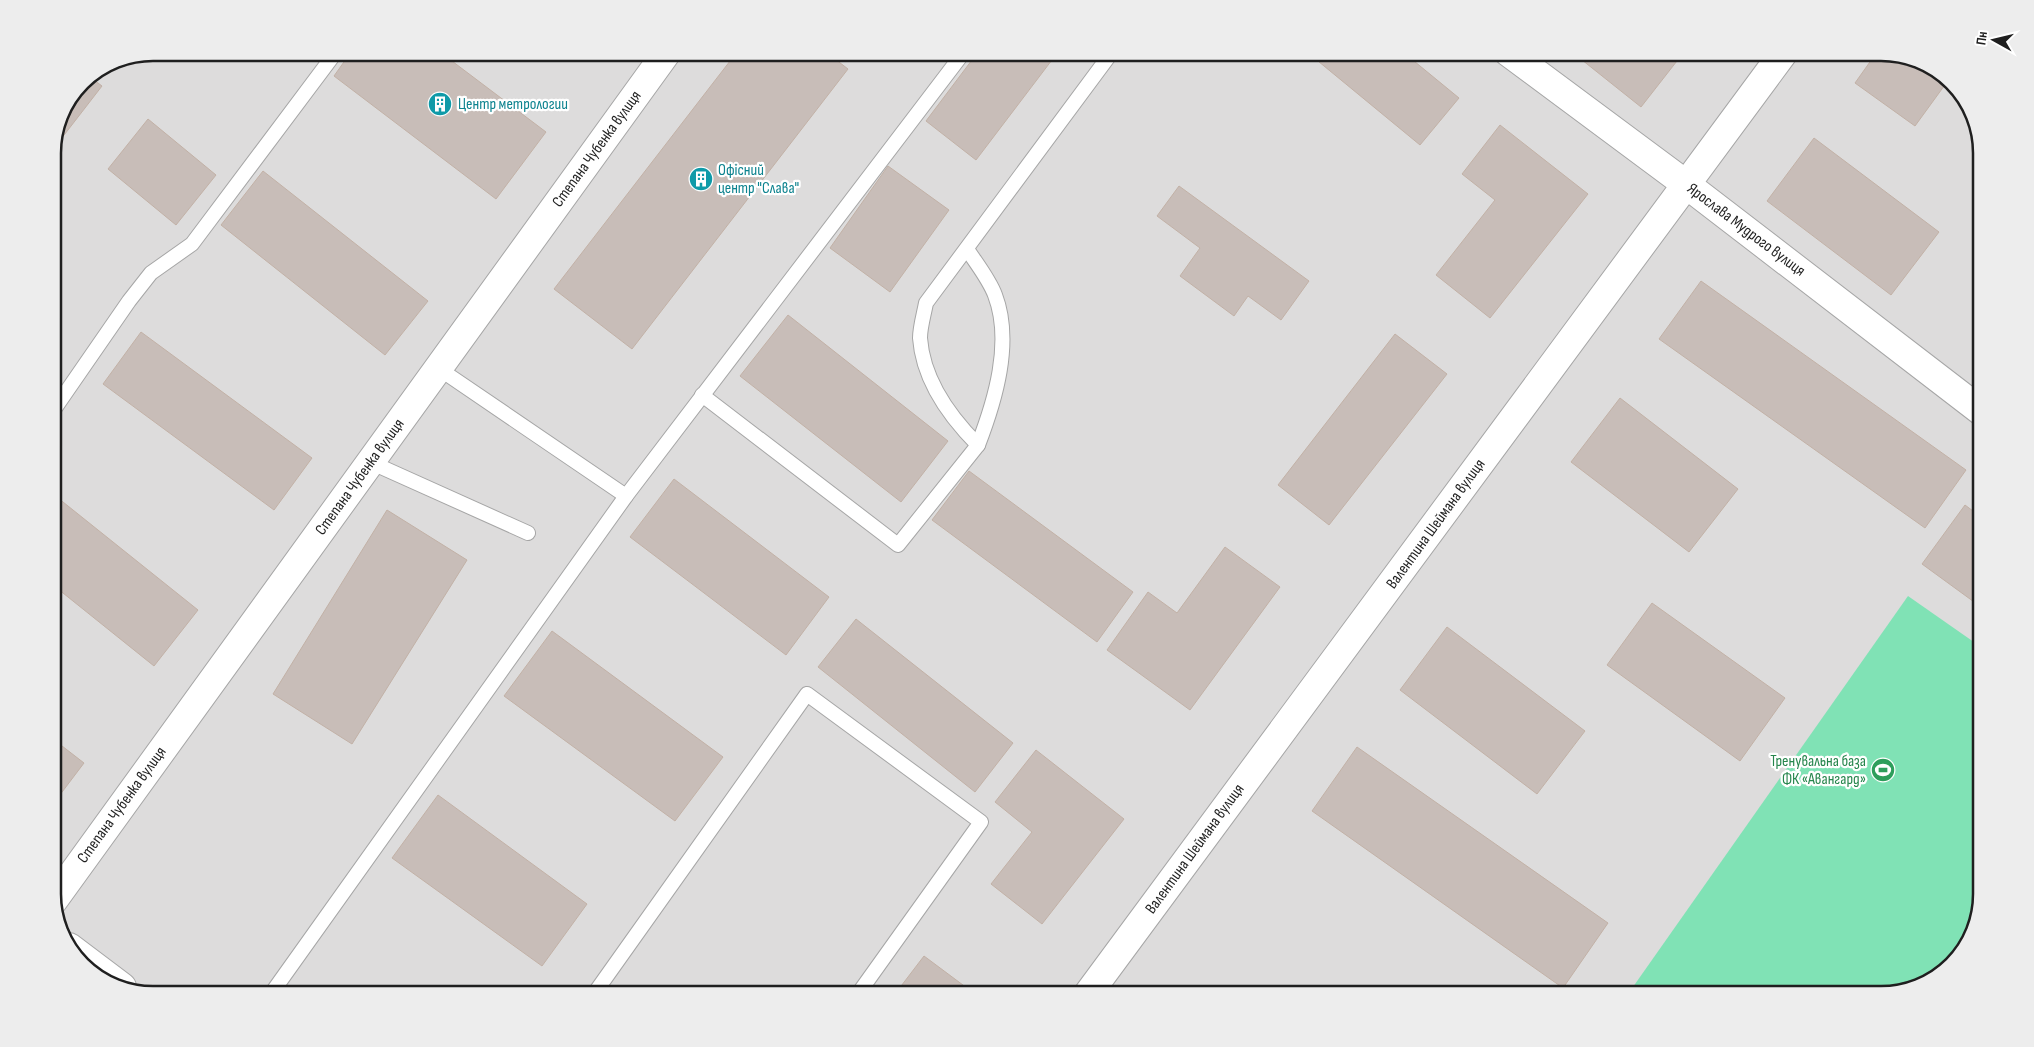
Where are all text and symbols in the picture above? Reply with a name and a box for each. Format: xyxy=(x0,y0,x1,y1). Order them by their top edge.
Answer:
north arrow xyxy=(1969,15,2019,65)
text: Пн xyxy=(1972,30,1991,46)
street label: Степана Чубенка вулиця xyxy=(548,87,646,211)
building icon: Центр метрологии xyxy=(427,91,453,117)
place label: Центр метрологии xyxy=(458,95,568,114)
place label: Офісний центр "Слава" xyxy=(718,161,799,198)
building icon: Офісний центр "Слава" xyxy=(688,166,714,192)
street label: Ярослава Мудрого вулиця xyxy=(1683,179,1809,281)
street label: Степана Чубенка вулиця xyxy=(311,415,409,539)
street label: Валентина Шеймана вулиця xyxy=(1383,455,1489,593)
street label: Степана Чубенка вулиця xyxy=(73,743,171,867)
place label: Тренувальна база ФК «Авангард» xyxy=(1770,752,1866,789)
sports icon: Тренувальна база ФК «Авангард» xyxy=(1870,757,1896,783)
street label: Валентина Шеймана вулиця xyxy=(1142,780,1248,918)

